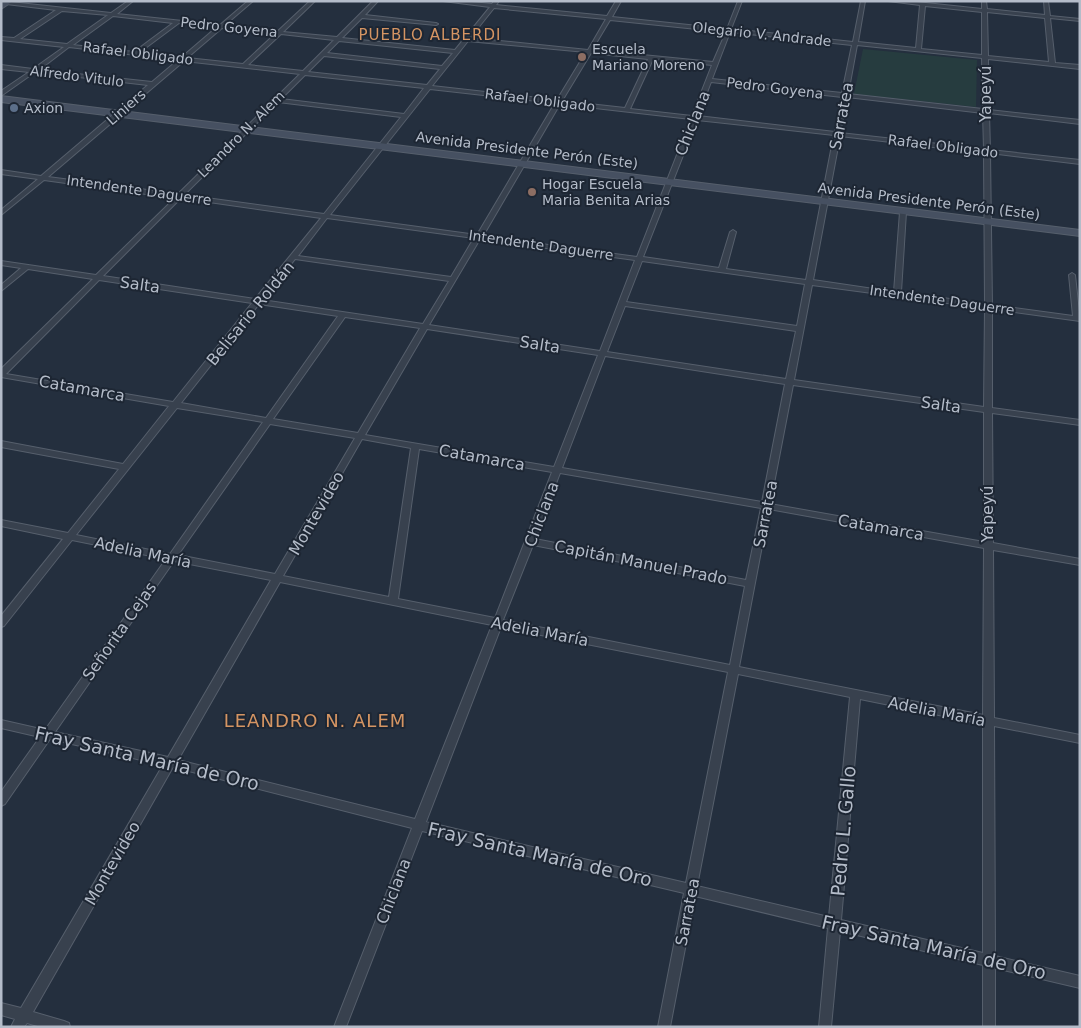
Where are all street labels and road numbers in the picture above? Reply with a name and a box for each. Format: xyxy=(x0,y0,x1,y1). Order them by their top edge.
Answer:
street label: Pedro Goyena xyxy=(180,14,278,40)
street label: Olegario V. Andrade xyxy=(692,19,832,49)
street label: Rafael Obligado xyxy=(82,38,194,68)
street label: Alfredo Vitulo xyxy=(29,62,125,90)
street label: Yapeyú xyxy=(976,66,995,123)
street label: Pedro Goyena xyxy=(726,74,824,102)
street label: Sarratea xyxy=(826,81,857,152)
street label: Rafael Obligado xyxy=(484,85,596,115)
street label: Liniers xyxy=(103,86,149,128)
street label: Leandro N. Alem xyxy=(194,87,288,181)
street label: Chiclana xyxy=(671,88,714,159)
street label: Avenida Presidente Perón (Este) xyxy=(415,128,639,172)
street label: Rafael Obligado xyxy=(887,131,999,161)
street label: Intendente Daguerre xyxy=(65,172,213,208)
street label: Avenida Presidente Perón (Este) xyxy=(817,179,1041,223)
street label: Intendente Daguerre xyxy=(467,227,615,263)
street label: Belisario Roldán xyxy=(203,257,298,369)
street label: Salta xyxy=(119,272,161,297)
street label: Intendente Daguerre xyxy=(868,282,1016,318)
street label: Salta xyxy=(518,332,561,357)
street label: Catamarca xyxy=(37,372,127,405)
street label: Salta xyxy=(920,392,962,417)
street label: Catamarca xyxy=(437,441,527,474)
street label: Montevideo xyxy=(285,468,348,559)
street label: Chiclana xyxy=(520,479,563,550)
street label: Sarratea xyxy=(750,479,781,550)
street label: Yapeyú xyxy=(978,486,997,543)
street label: Catamarca xyxy=(836,511,926,544)
street label: Adelia María xyxy=(93,533,193,572)
street label: Capitán Manuel Prado xyxy=(553,536,729,589)
street label: Señorita Cejas xyxy=(78,578,160,684)
street label: Adelia María xyxy=(490,613,590,650)
street label: Adelia María xyxy=(887,693,987,730)
street label: Fray Santa María de Oro xyxy=(33,721,261,795)
street label: Pedro L. Gallo xyxy=(826,765,860,897)
street label: Fray Santa María de Oro xyxy=(426,817,654,891)
street label: Montevideo xyxy=(81,818,144,909)
street label: Chiclana xyxy=(372,856,415,927)
street label: Sarratea xyxy=(672,877,703,948)
street label: Fray Santa María de Oro xyxy=(820,910,1048,984)

